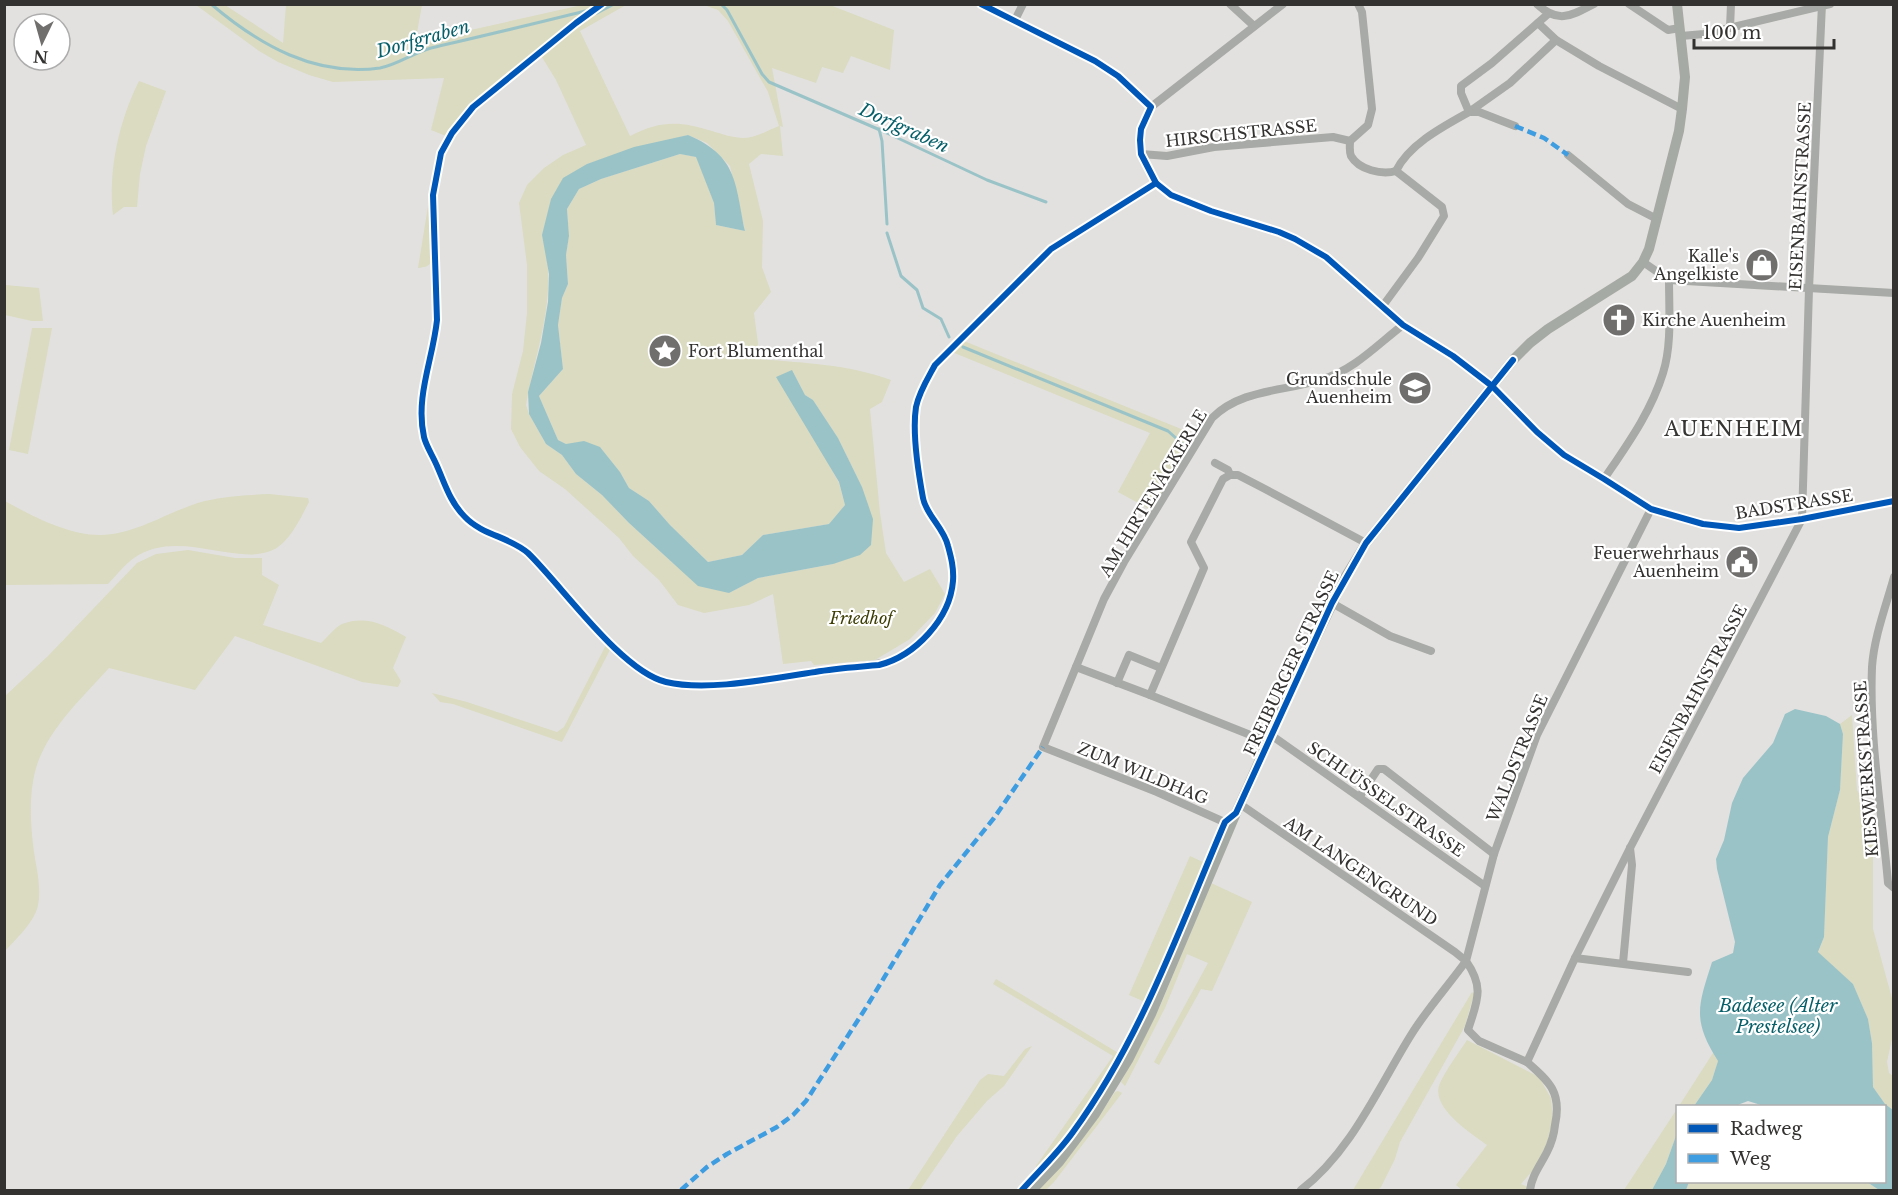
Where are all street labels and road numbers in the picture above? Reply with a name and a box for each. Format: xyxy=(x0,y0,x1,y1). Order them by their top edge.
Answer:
street label: EISENBAHNSTRASSE xyxy=(1785,101,1815,291)
street label: HIRSCHSTRASSE xyxy=(1164,115,1318,151)
street label: AM HIRTENÄCKERLE xyxy=(1095,406,1211,581)
street label: BADSTRASSE xyxy=(1734,485,1854,523)
street label: FREIBURGER STRASSE xyxy=(1239,567,1343,759)
street label: EISENBAHNSTRASSE xyxy=(1645,601,1751,777)
street label: KIESWERKSTRASSE xyxy=(1850,680,1882,858)
street label: WALDSTRASSE xyxy=(1482,691,1552,826)
street label: SCHLÜSSELSTRASSE xyxy=(1304,737,1468,861)
street label: ZUM WILDHAG xyxy=(1075,738,1211,808)
street label: AM LANGENGRUND xyxy=(1280,812,1442,930)

